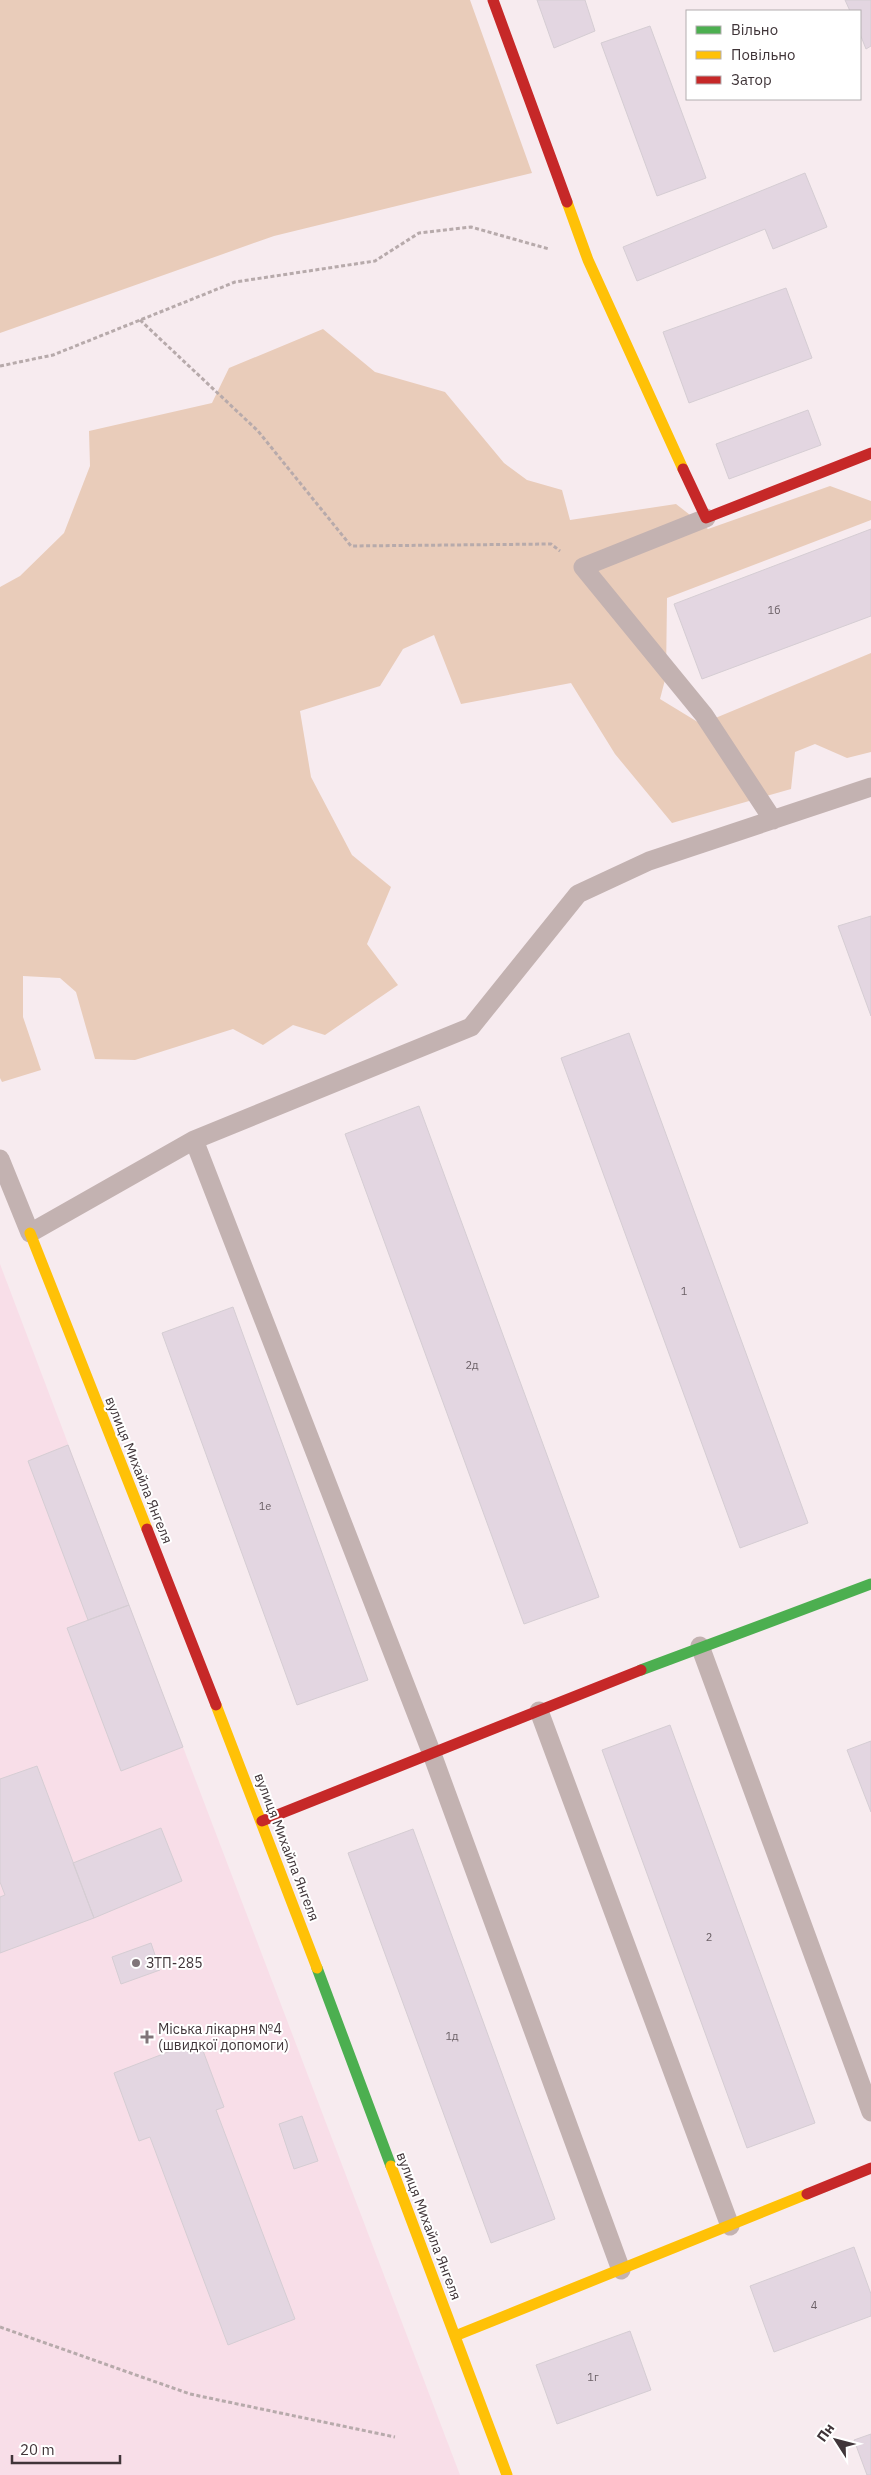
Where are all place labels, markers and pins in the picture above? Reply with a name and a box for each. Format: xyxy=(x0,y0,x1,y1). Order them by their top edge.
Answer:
place label: ЗТП-285 xyxy=(146,1954,203,1972)
marker: ЗТП-285 xyxy=(130,1957,142,1969)
place label: Міська лікарня №4 (швидкої допомоги) xyxy=(158,2020,289,2054)
marker: Міська лікарня №4 (швидкої допомоги) xyxy=(140,2030,154,2044)

